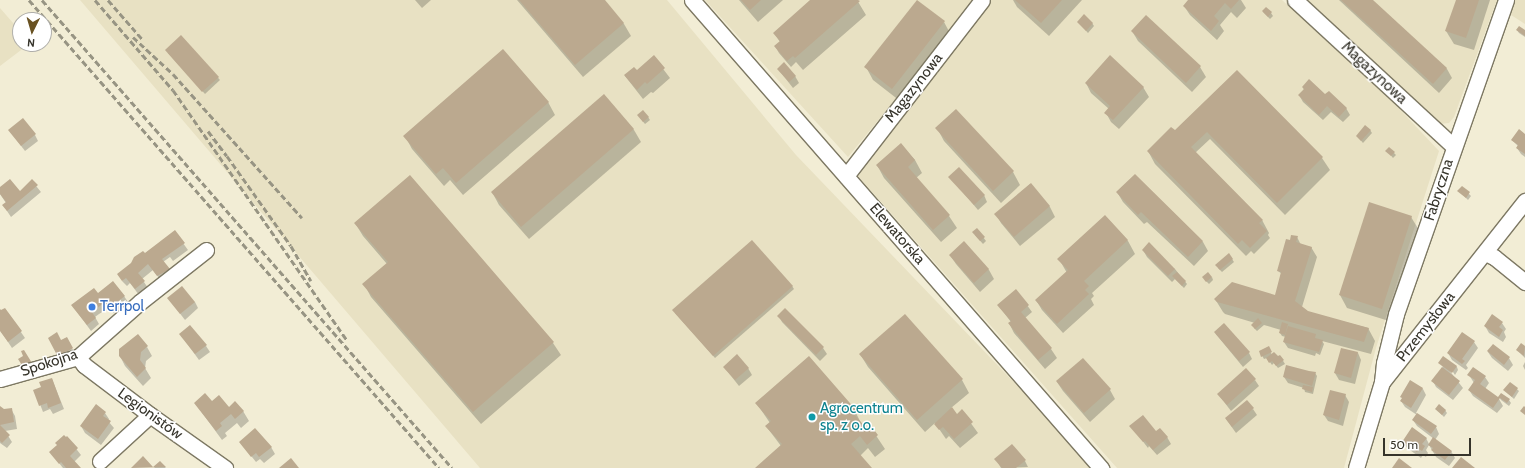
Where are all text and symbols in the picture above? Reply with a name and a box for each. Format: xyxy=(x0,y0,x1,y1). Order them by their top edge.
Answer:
north arrow xyxy=(12,12,52,52)
text: N xyxy=(27,36,36,50)
street label: Magazynowa xyxy=(1337,38,1411,108)
street label: Magazynowa xyxy=(881,50,947,126)
street label: Fabryczna xyxy=(1421,157,1457,223)
street label: Elewatorska xyxy=(865,200,929,268)
street label: Przemysłowa xyxy=(1393,288,1459,366)
place label: Terrpol xyxy=(100,298,144,316)
marker: Terrpol xyxy=(87,302,97,312)
street label: Spokojna xyxy=(18,345,80,381)
street label: Legionistów xyxy=(114,384,186,444)
place label: Agrocentrum sp. z o.o. xyxy=(820,399,903,434)
marker: Agrocentrum sp. z o.o. xyxy=(807,412,817,422)
scale bar xyxy=(1385,430,1473,456)
text: 50 m xyxy=(1390,437,1418,452)

